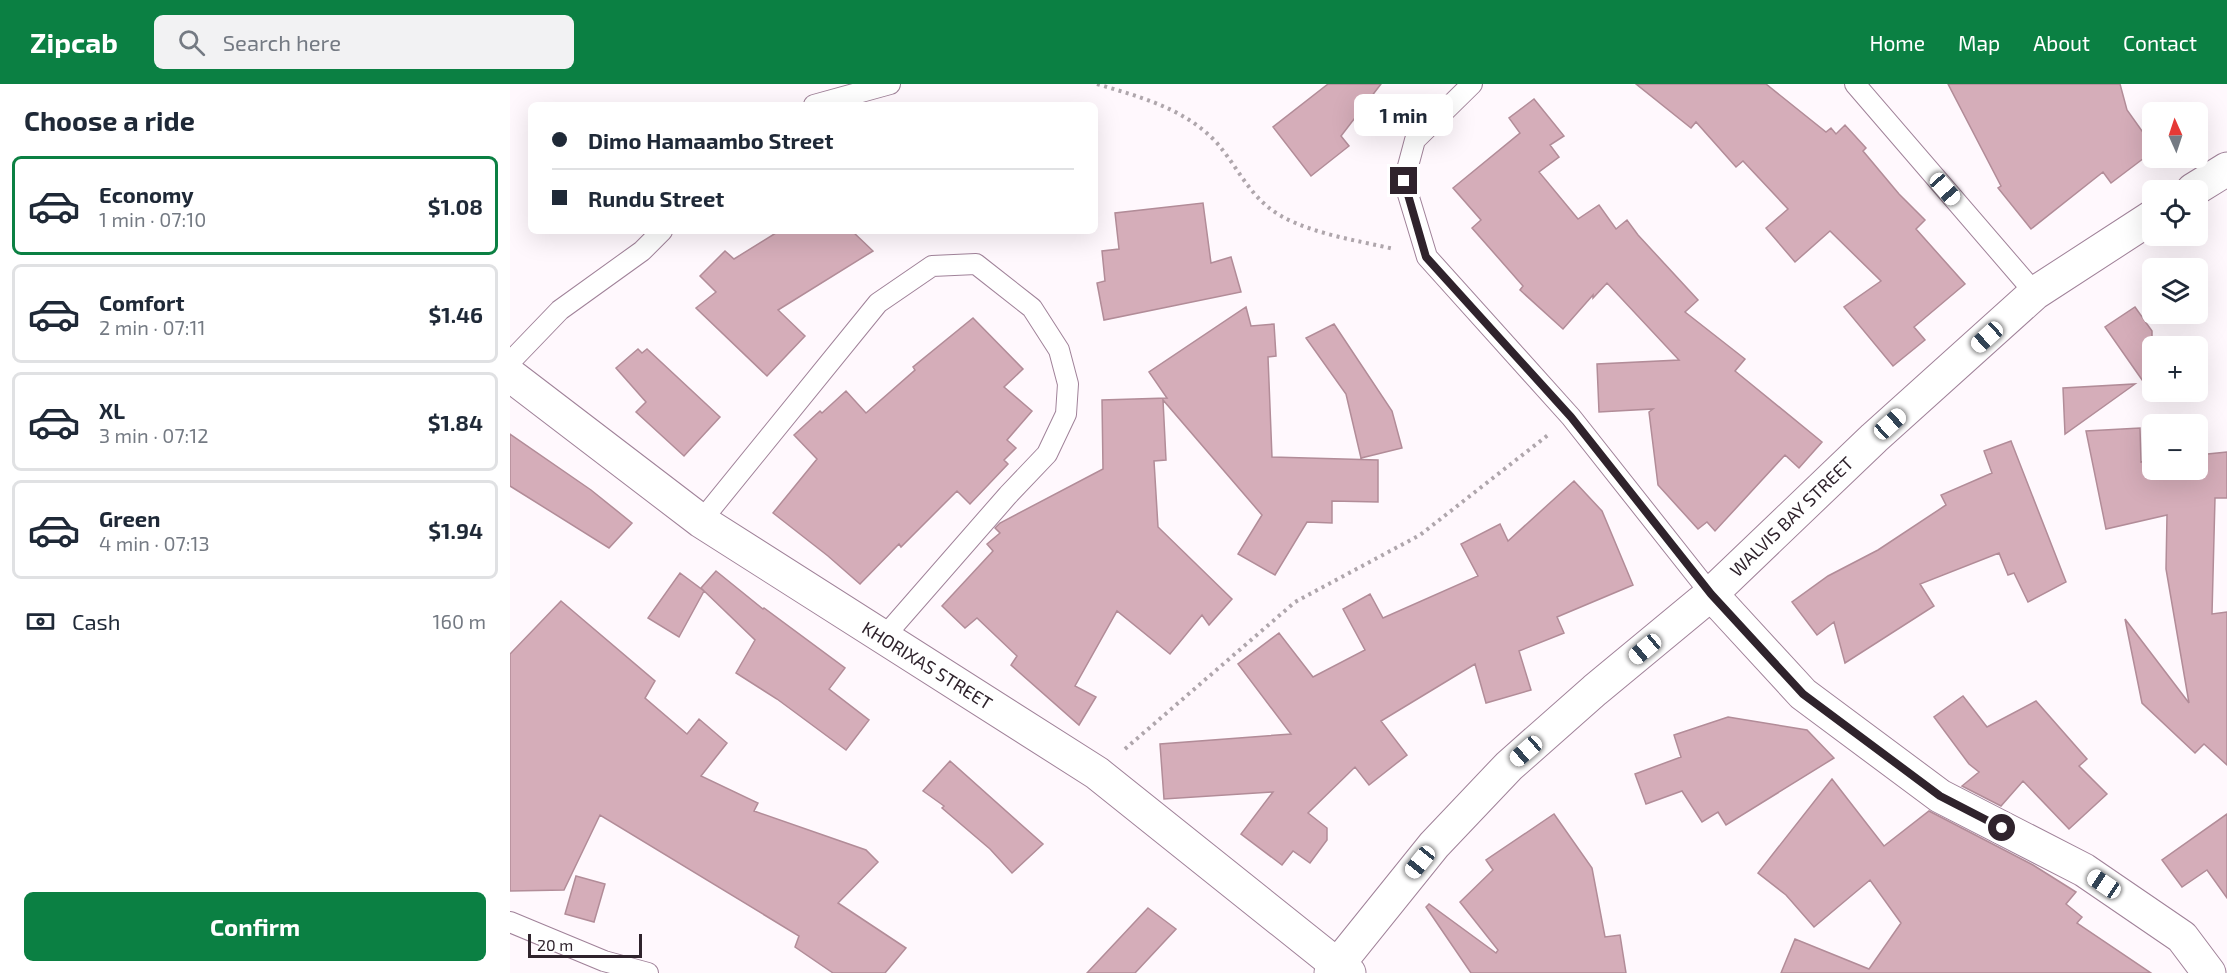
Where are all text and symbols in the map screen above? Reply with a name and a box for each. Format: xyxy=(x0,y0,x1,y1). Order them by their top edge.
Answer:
search box xyxy=(154,15,574,69)
text: Zipcab xyxy=(30,25,118,59)
icon: search xyxy=(175,26,208,59)
text: Search here xyxy=(223,29,341,55)
text: Home xyxy=(1869,30,1925,55)
text: Map xyxy=(1958,30,2000,55)
text: About xyxy=(2033,30,2090,55)
text: Contact xyxy=(2123,30,2197,55)
callout: 1 min xyxy=(1354,94,1454,136)
north arrow xyxy=(2142,102,2208,168)
map controls xyxy=(2142,102,2208,480)
text: 1 min xyxy=(1379,103,1428,127)
text: Choose a ride xyxy=(24,104,195,136)
text: Dimo Hamaambo Street xyxy=(588,127,834,153)
route end xyxy=(1390,167,1417,194)
car xyxy=(1926,170,1964,208)
icon: car xyxy=(27,179,81,233)
button: locate xyxy=(2142,180,2208,246)
text: Economy xyxy=(99,181,194,207)
text: Rundu Street xyxy=(588,185,724,211)
text: $1.08 xyxy=(428,193,483,219)
text: 1 min · 07:10 xyxy=(99,207,206,231)
button: layers xyxy=(2142,258,2208,324)
icon: car xyxy=(27,287,81,341)
text: Comfort xyxy=(99,289,184,315)
text: $1.46 xyxy=(428,301,483,327)
text: 2 min · 07:11 xyxy=(99,315,205,339)
car xyxy=(1968,318,2006,356)
button: + xyxy=(2142,336,2208,402)
icon: car xyxy=(27,395,81,449)
text: XL xyxy=(99,397,125,423)
car xyxy=(1871,405,1909,443)
text: $1.84 xyxy=(428,409,483,435)
button: − xyxy=(2142,414,2208,480)
text: 3 min · 07:12 xyxy=(99,423,209,447)
street label: WALVIS BAY STREET xyxy=(1725,451,1858,581)
icon: car xyxy=(27,503,81,557)
text: Green xyxy=(99,505,161,531)
text: $1.94 xyxy=(428,517,483,543)
text: 4 min · 07:13 xyxy=(99,531,210,555)
icon: cash xyxy=(24,605,57,638)
text: Cash xyxy=(72,608,121,634)
text: 160 m xyxy=(433,609,486,633)
street label: KHORIXAS STREET xyxy=(858,616,997,714)
car xyxy=(1625,631,1665,667)
car xyxy=(1507,732,1545,770)
route start xyxy=(1988,814,2015,841)
car xyxy=(1402,842,1438,882)
car xyxy=(2084,866,2124,902)
button: Confirm xyxy=(24,892,486,961)
scale bar xyxy=(528,931,642,958)
text: 20 m xyxy=(537,935,573,954)

